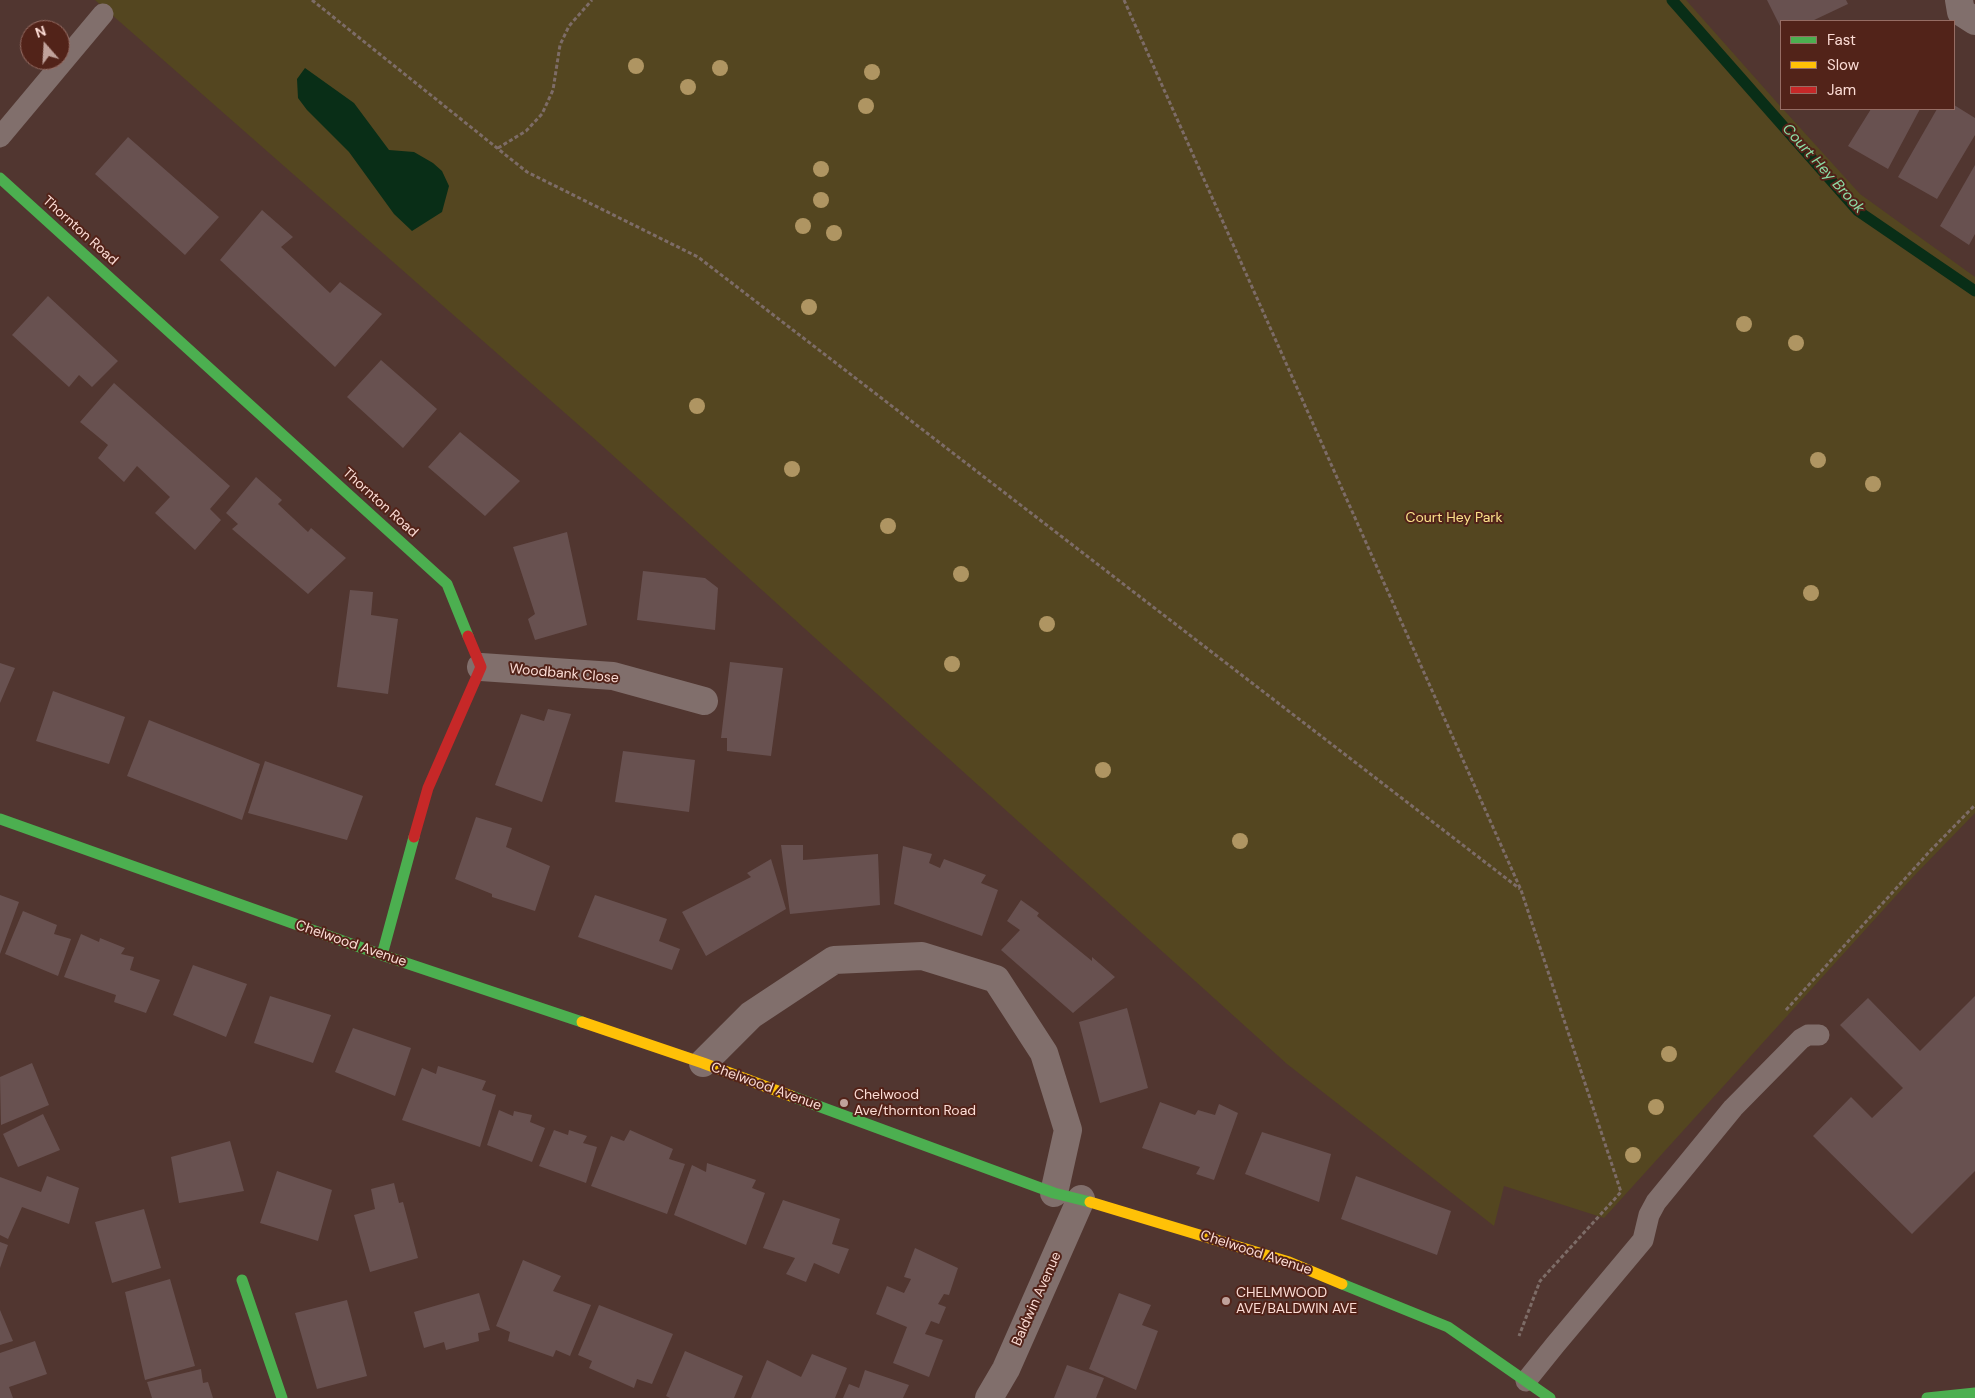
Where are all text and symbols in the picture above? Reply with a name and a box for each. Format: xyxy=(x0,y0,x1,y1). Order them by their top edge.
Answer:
north arrow xyxy=(20,20,70,70)
legend xyxy=(1780,20,1955,110)
text: N xyxy=(33,22,48,42)
text: Fast xyxy=(1827,30,1856,50)
text: Slow xyxy=(1827,55,1859,75)
text: Jam xyxy=(1827,80,1856,100)
water label: Court Hey Brook xyxy=(1778,120,1868,218)
street label: Thornton Road xyxy=(39,193,121,269)
street label: Thornton Road xyxy=(339,465,421,541)
park label: Court Hey Park xyxy=(1405,510,1503,526)
street label: Woodbank Close xyxy=(509,661,619,687)
street label: Chelwood Avenue xyxy=(293,917,409,971)
street label: Chelwood Avenue xyxy=(709,1059,823,1115)
place label: Chelwood Ave/thornton Road xyxy=(854,1087,976,1120)
marker: Chelwood Ave/thornton Road xyxy=(838,1097,850,1109)
street label: Chelwood Avenue xyxy=(1198,1227,1314,1279)
street label: Baldwin Avenue xyxy=(1009,1249,1065,1349)
place label: CHELMWOOD AVE/BALDWIN AVE xyxy=(1236,1285,1357,1318)
marker: CHELMWOOD AVE/BALDWIN AVE xyxy=(1220,1295,1232,1307)

